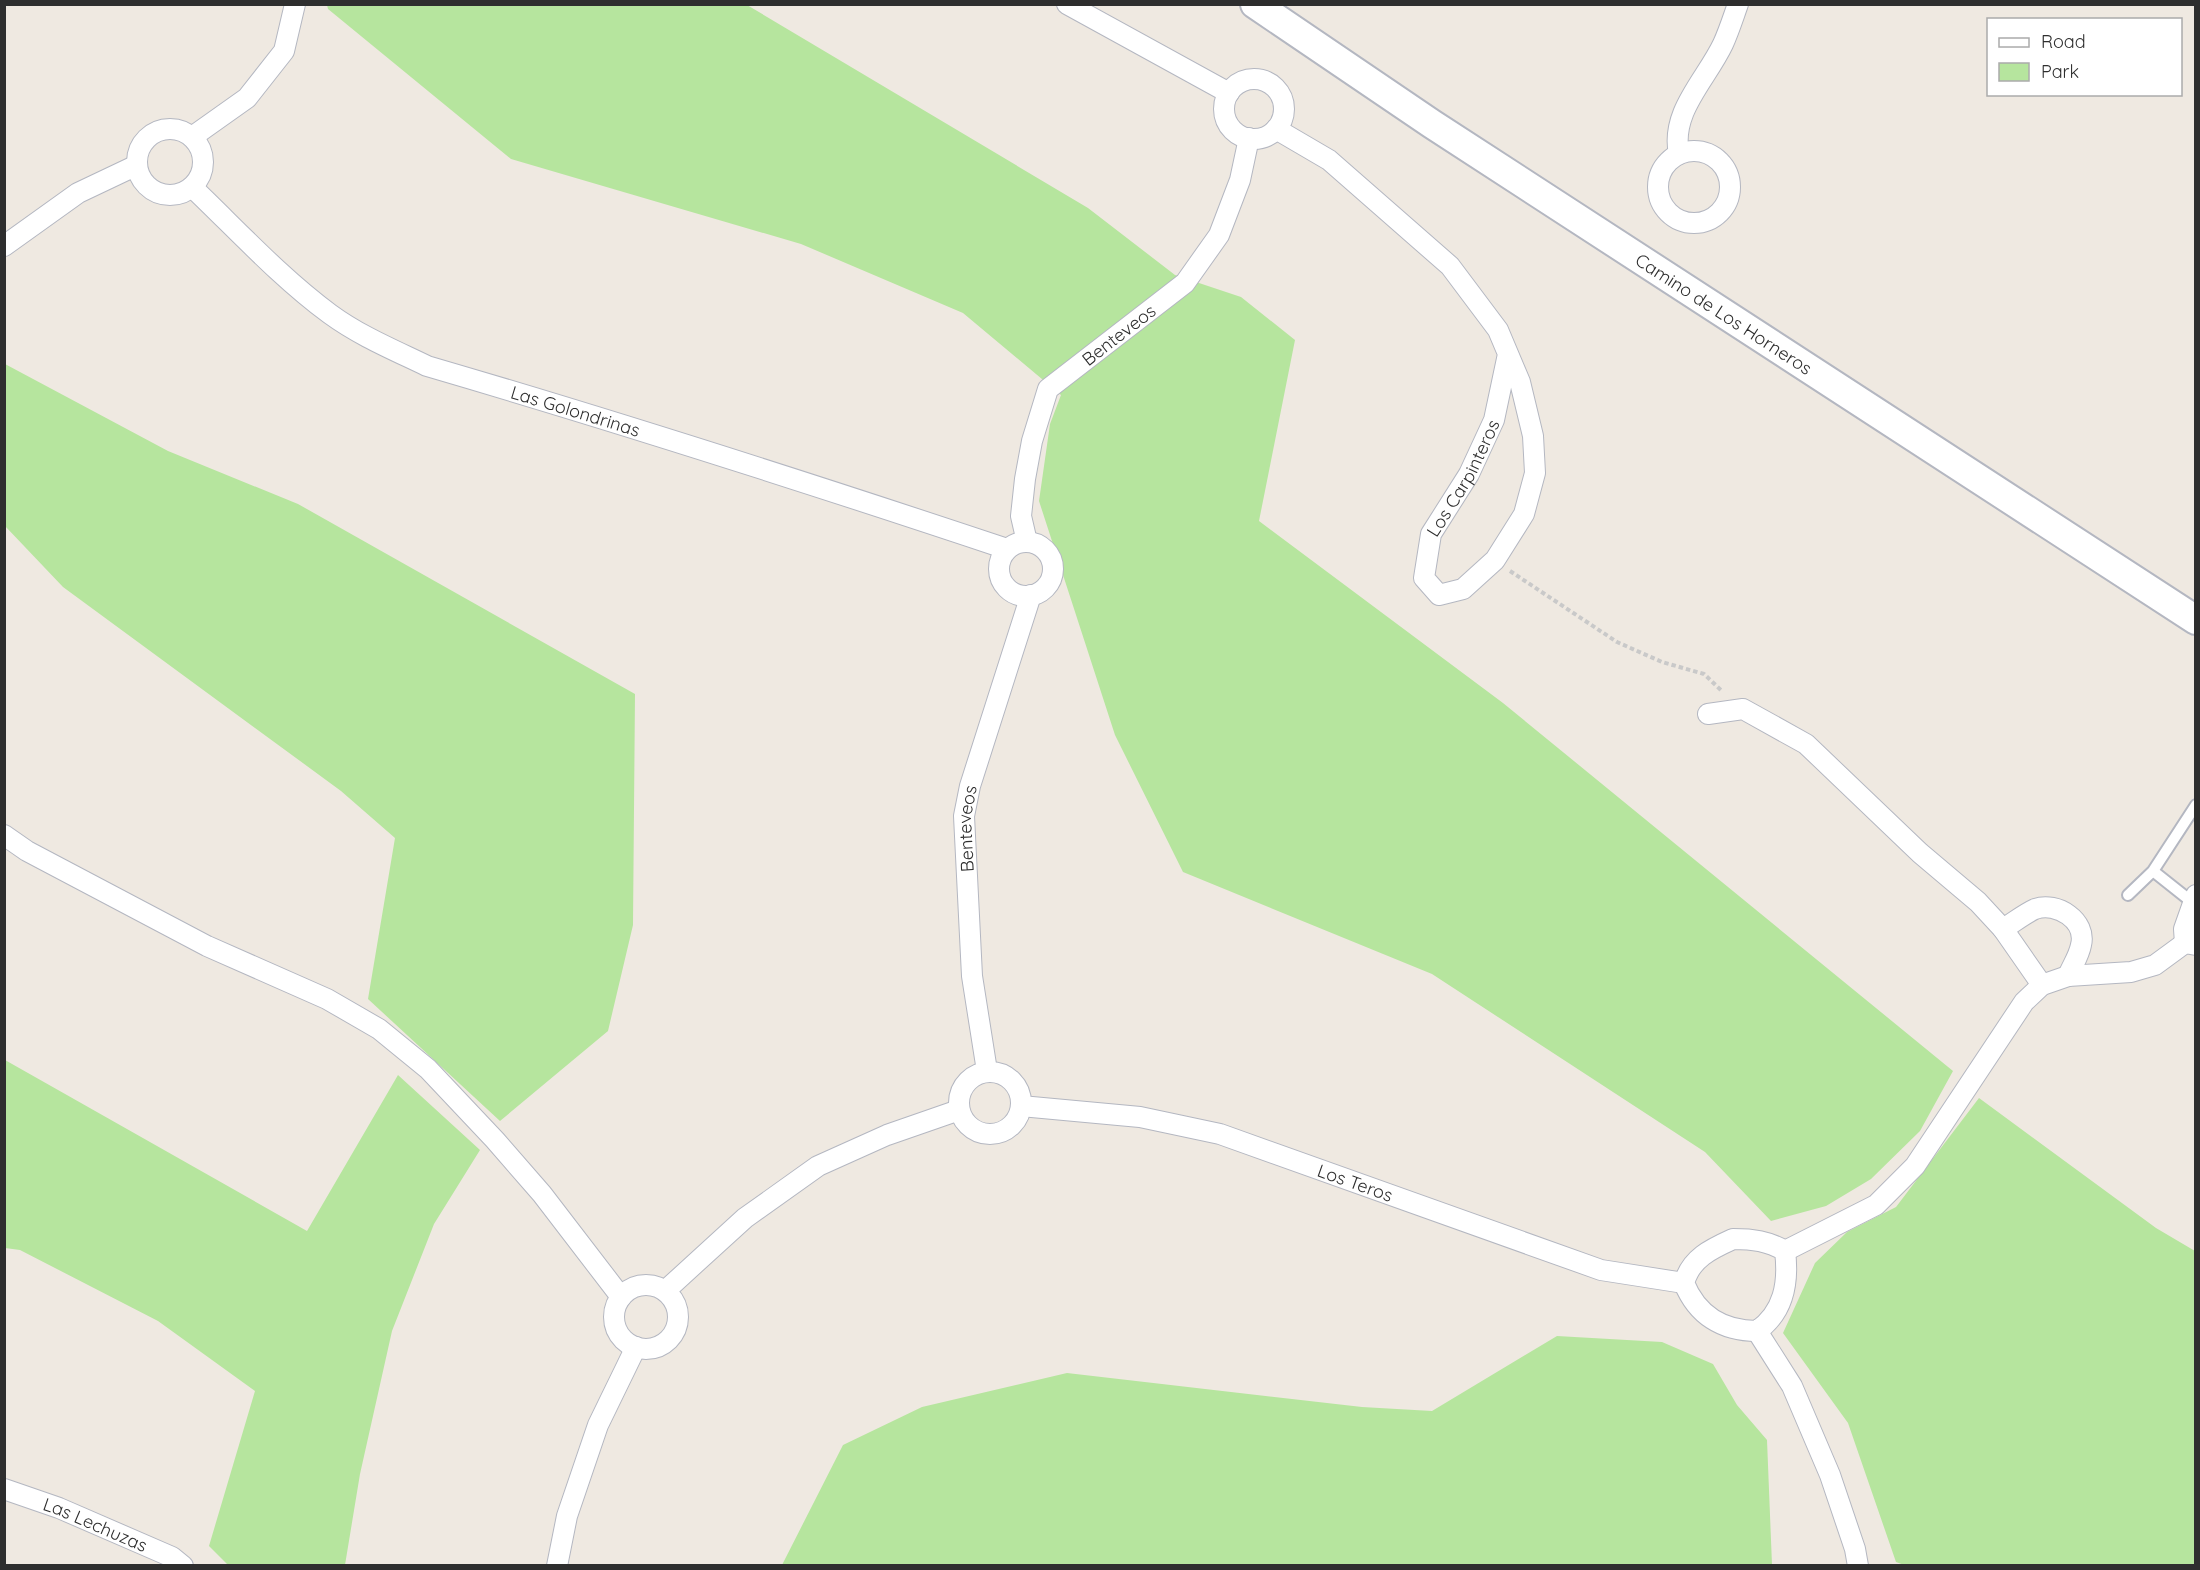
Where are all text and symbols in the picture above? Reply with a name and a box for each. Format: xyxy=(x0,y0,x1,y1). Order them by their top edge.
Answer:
legend xyxy=(1987,18,2182,96)
text: Road xyxy=(2041,30,2086,53)
text: Park xyxy=(2041,60,2079,83)
street label: Camino de Los Horneros xyxy=(1631,248,1817,379)
street label: Benteveos xyxy=(1077,299,1160,370)
street label: Las Golondrinas xyxy=(508,380,643,441)
street label: Los Carpinteros xyxy=(1421,416,1504,541)
street label: Benteveos xyxy=(952,783,981,873)
street label: Los Teros xyxy=(1314,1158,1396,1206)
street label: Las Lechuzas xyxy=(40,1492,151,1557)

